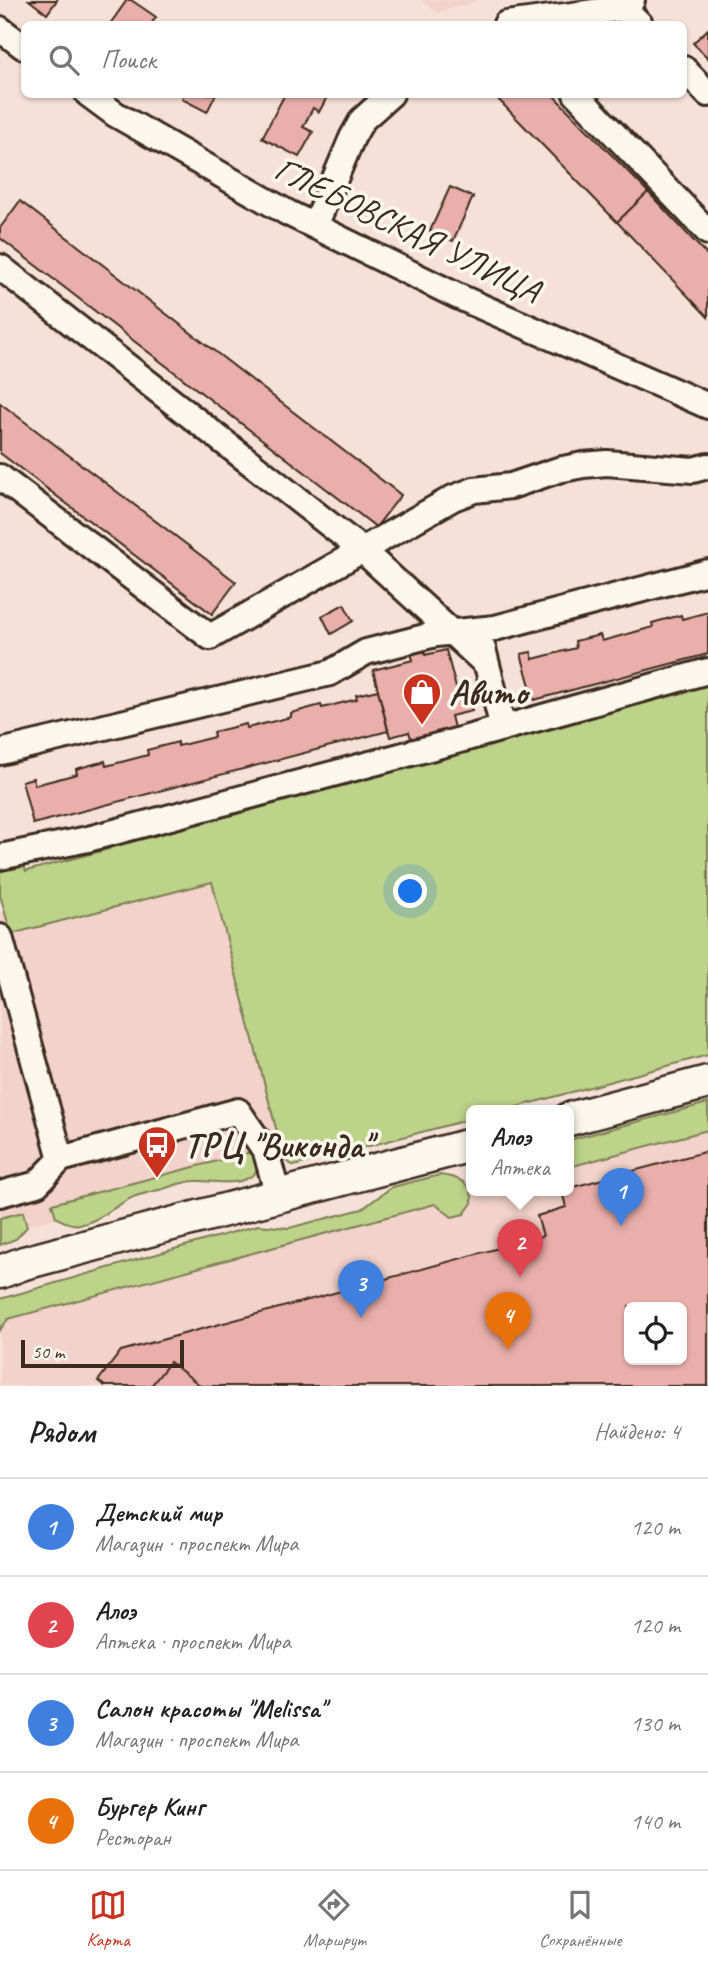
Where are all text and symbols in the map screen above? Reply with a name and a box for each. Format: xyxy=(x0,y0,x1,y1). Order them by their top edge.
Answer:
search box xyxy=(21,21,687,98)
icon: search xyxy=(45,41,83,79)
text: Поиск xyxy=(101,43,156,76)
street label: ГЛЕБОВСКАЯ УЛИЦА xyxy=(268,146,549,314)
place label: Авито xyxy=(449,670,530,715)
shop icon: Авито xyxy=(401,671,443,726)
your location xyxy=(393,874,427,908)
popup xyxy=(466,1105,574,1196)
text: Алоэ xyxy=(490,1120,531,1153)
place label: ТРЦ "Виконда" xyxy=(184,1123,379,1168)
bus stop icon: ТРЦ "Виконда" xyxy=(136,1124,178,1179)
text: Аптека xyxy=(490,1153,550,1182)
pin: 1 xyxy=(598,1168,644,1226)
pin: 2 xyxy=(497,1219,543,1277)
pin: 3 xyxy=(338,1260,384,1318)
pin: 4 xyxy=(485,1292,531,1350)
map controls xyxy=(624,1302,687,1365)
button: locate xyxy=(624,1302,687,1365)
scale bar xyxy=(21,1337,184,1369)
text: 50 m xyxy=(32,1340,64,1364)
text: Рядом xyxy=(28,1413,95,1451)
text: Найдено: 4 xyxy=(594,1417,680,1446)
text: Детский мир xyxy=(95,1496,222,1529)
text: 1 xyxy=(46,1513,56,1542)
text: 120 m xyxy=(631,1513,680,1542)
text: Магазин · проспект Мира xyxy=(95,1529,298,1558)
text: Алоэ xyxy=(95,1594,136,1627)
text: 2 xyxy=(46,1611,56,1640)
text: 120 m xyxy=(631,1611,680,1640)
text: Аптека · проспект Мира xyxy=(95,1627,291,1656)
text: Салон красоты "Melissa" xyxy=(95,1692,325,1725)
text: 3 xyxy=(46,1709,56,1738)
text: 130 m xyxy=(631,1709,680,1738)
text: Магазин · проспект Мира xyxy=(95,1725,298,1754)
text: Бургер Кинг xyxy=(95,1790,204,1823)
text: 4 xyxy=(46,1807,56,1836)
text: 140 m xyxy=(631,1807,680,1836)
text: Ресторан xyxy=(95,1823,171,1852)
tab: Карта xyxy=(87,1886,130,1952)
tab: Маршрут xyxy=(303,1886,366,1952)
tab: Сохранённые xyxy=(539,1886,621,1952)

